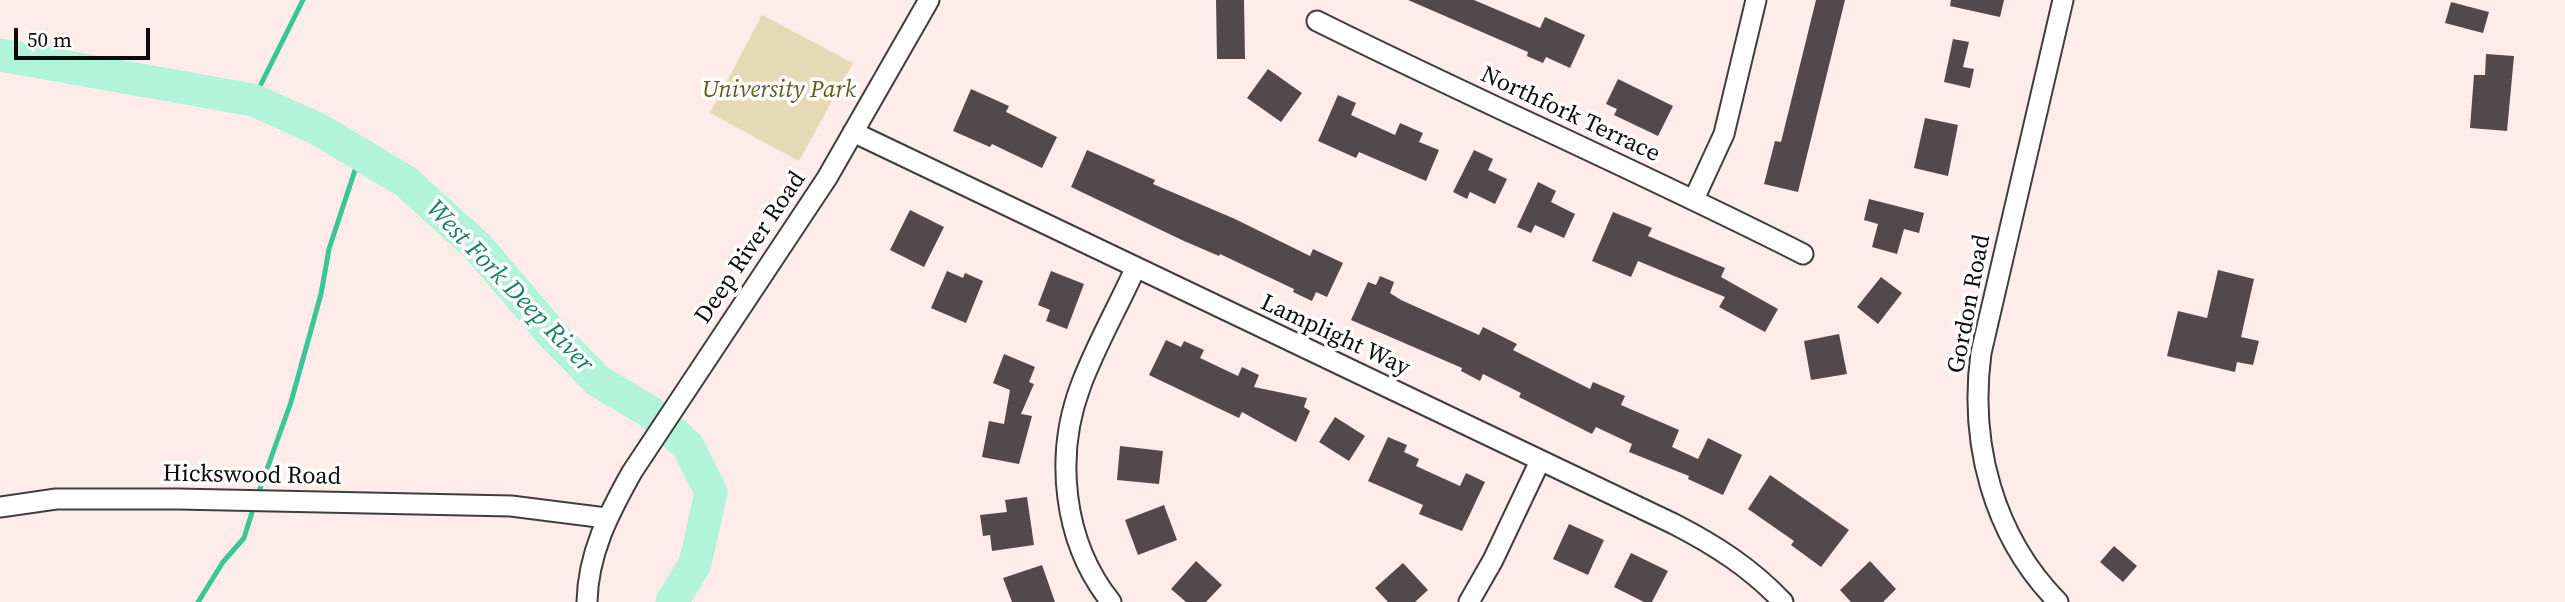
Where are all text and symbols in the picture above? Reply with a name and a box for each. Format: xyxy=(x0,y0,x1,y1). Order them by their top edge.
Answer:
scale bar xyxy=(18,14,154,58)
text: 50 m xyxy=(27,25,72,54)
street label: Northfork Terrace xyxy=(1476,61,1664,169)
park label: University Park xyxy=(702,77,856,105)
street label: Deep River Road xyxy=(689,166,813,330)
water label: West Fork Deep River xyxy=(419,194,599,380)
street label: Gordon Road xyxy=(1942,232,1998,376)
street label: Lamplight Way xyxy=(1256,289,1414,383)
street label: Hickswood Road xyxy=(162,460,342,492)

